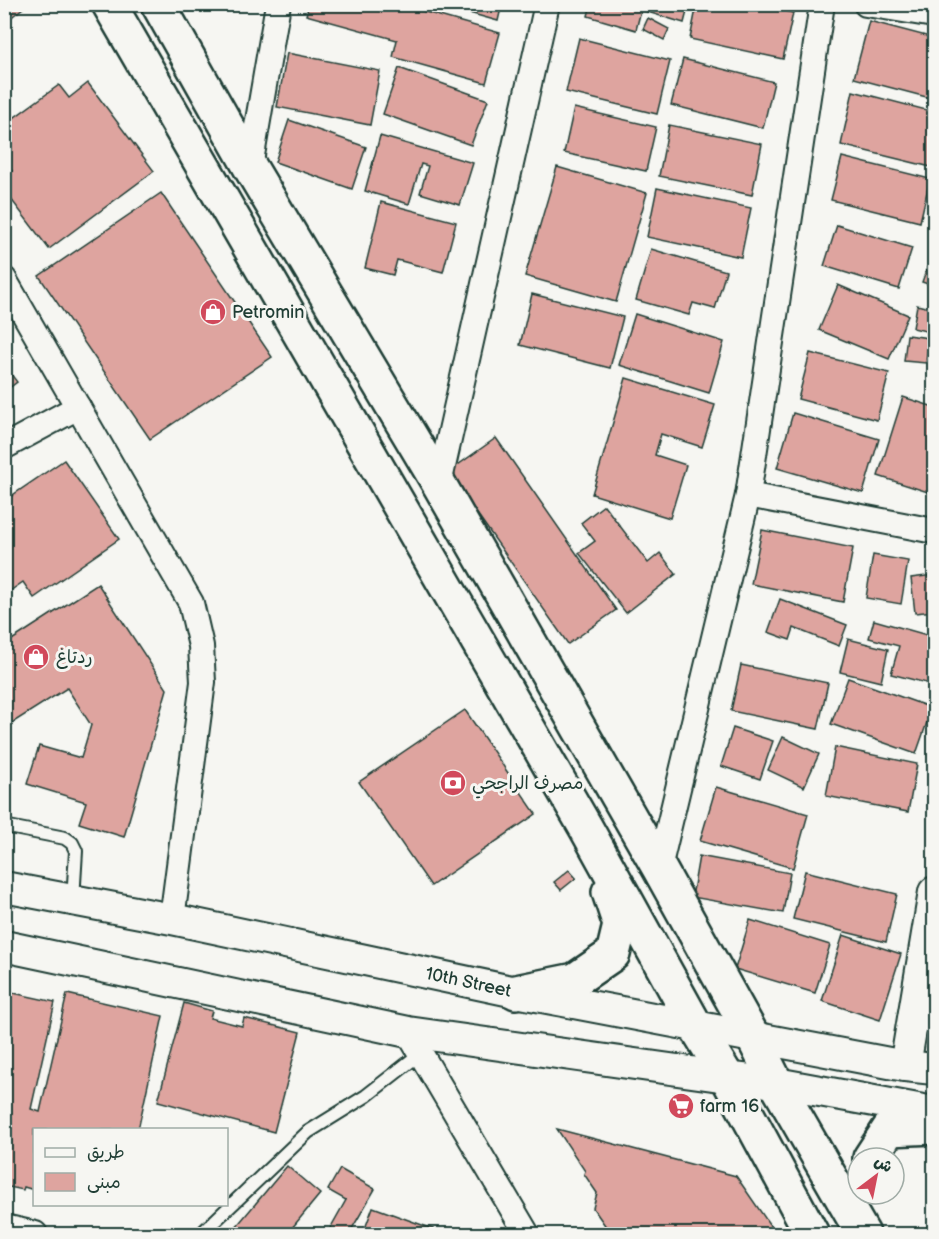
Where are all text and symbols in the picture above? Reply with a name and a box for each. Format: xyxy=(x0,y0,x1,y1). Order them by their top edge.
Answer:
shop icon: Petromin xyxy=(198,297,228,327)
place label: Petromin xyxy=(232,302,304,323)
shop icon: ردتاغ xyxy=(21,642,51,672)
place label: ردتاغ xyxy=(56,647,93,669)
bank icon: مصرف الراجحي xyxy=(438,768,468,798)
place label: مصرف الراجحي xyxy=(472,773,584,799)
street label: 10th Street xyxy=(424,963,514,1001)
supermarket icon: farm 16 xyxy=(666,1091,696,1121)
place label: farm 16 xyxy=(700,1096,759,1117)
legend xyxy=(33,1128,228,1206)
text: طريق xyxy=(87,1142,125,1163)
north arrow xyxy=(846,1146,906,1206)
text: ش xyxy=(871,1152,896,1177)
text: مبنى xyxy=(87,1172,121,1193)

